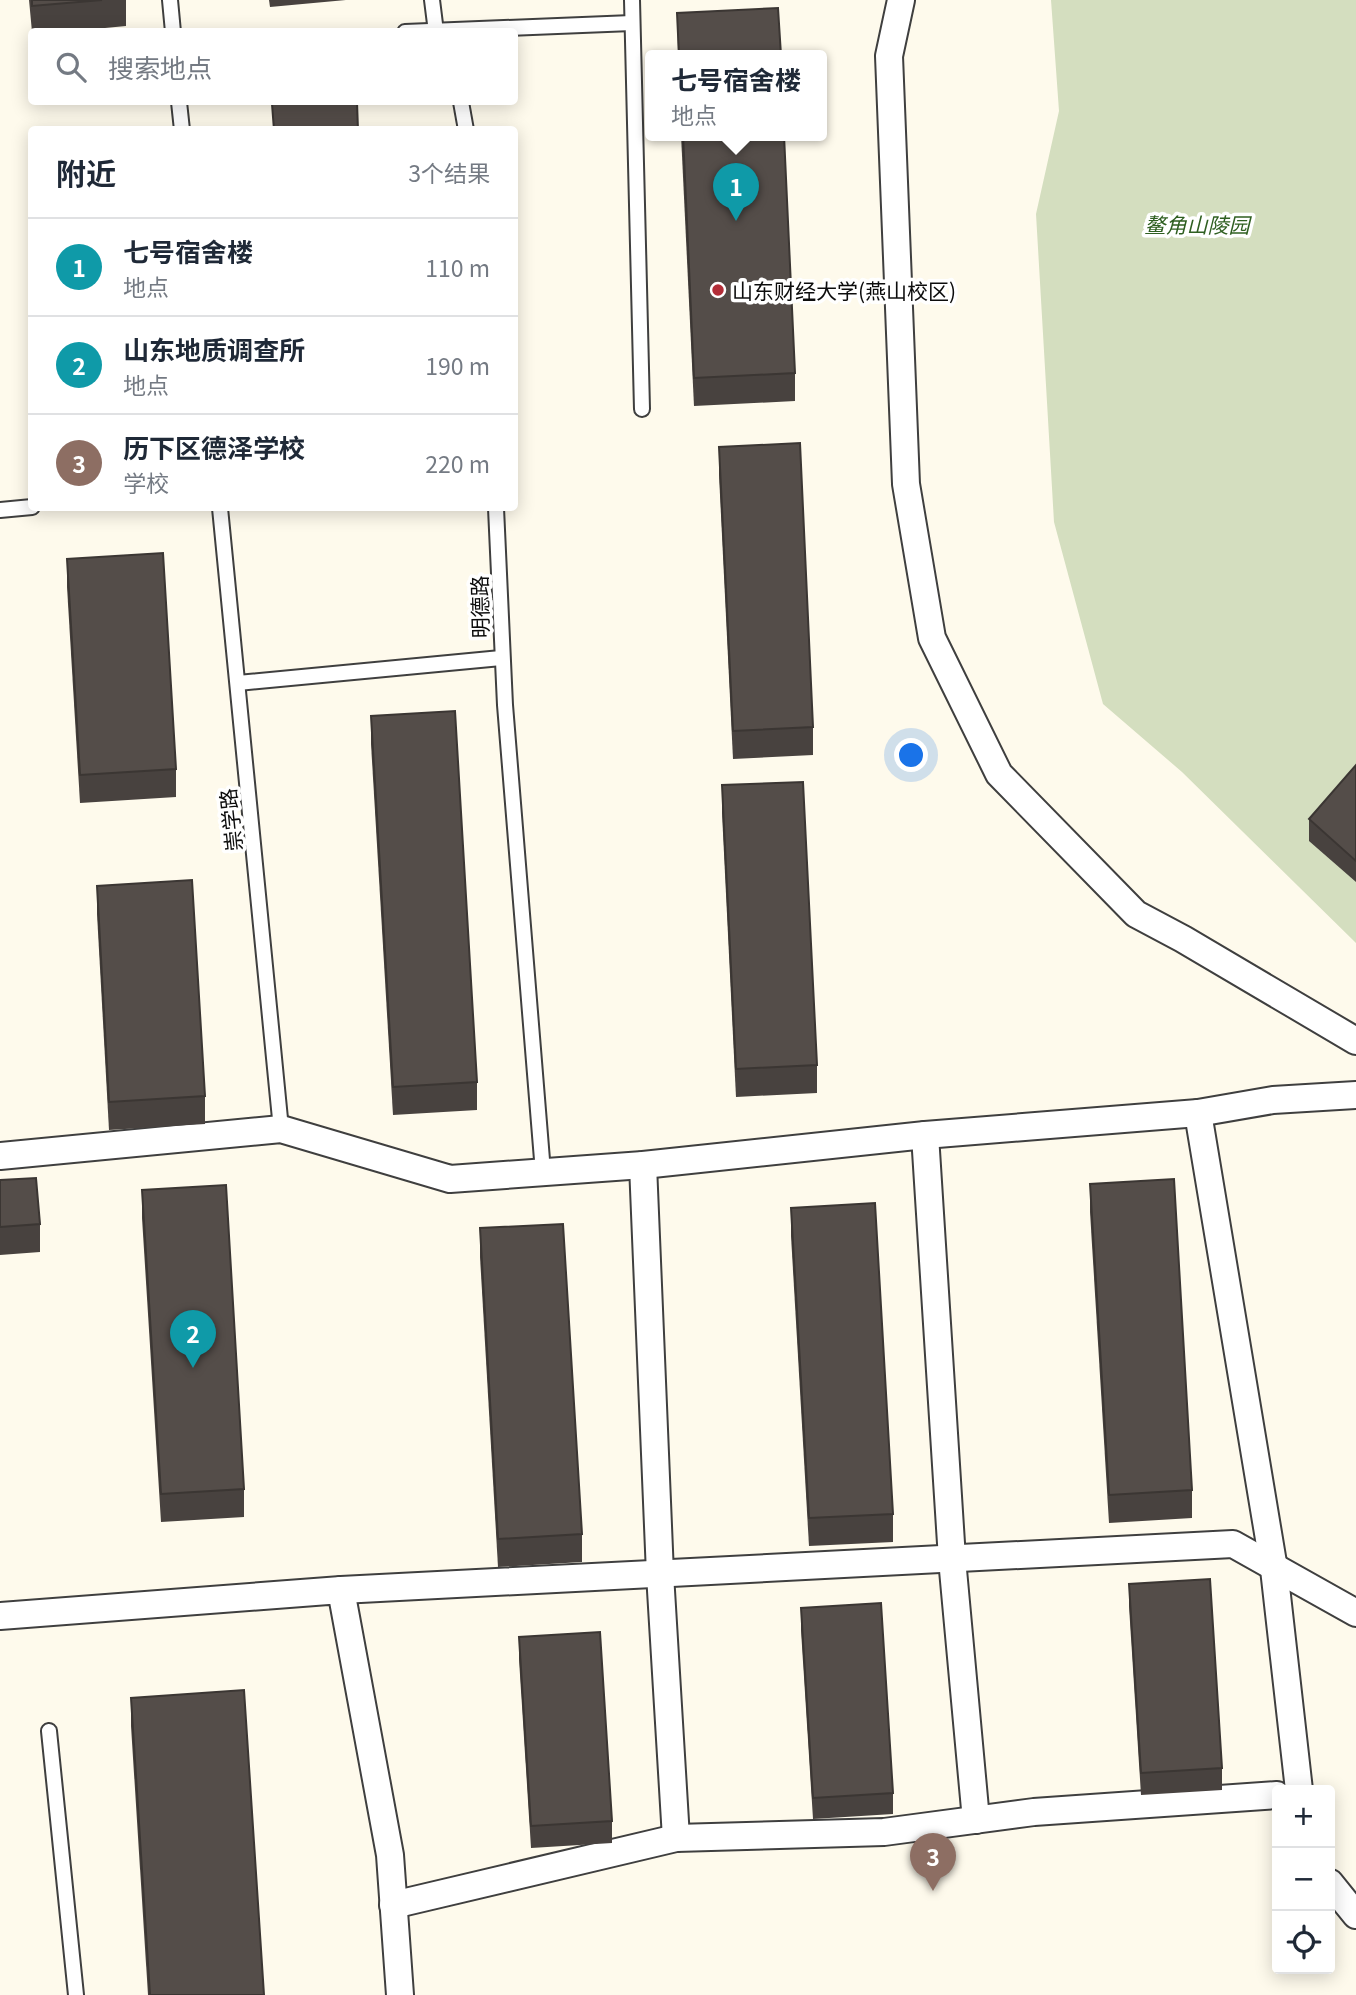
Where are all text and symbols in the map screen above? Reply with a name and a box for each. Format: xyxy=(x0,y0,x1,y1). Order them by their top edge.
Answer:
search box xyxy=(28,28,518,105)
icon: search xyxy=(52,48,90,86)
text: 搜索地点 xyxy=(108,48,212,85)
popup xyxy=(645,50,827,141)
text: 七号宿舍楼 xyxy=(671,60,801,97)
text: 地点 xyxy=(671,97,717,131)
text: 附近 xyxy=(56,150,116,194)
text: 3个结果 xyxy=(408,155,490,189)
pin: 1 xyxy=(713,163,759,221)
park label: 鳌角山陵园 xyxy=(1145,209,1252,239)
text: 七号宿舍楼 xyxy=(123,232,253,269)
text: 1 xyxy=(72,250,86,284)
text: 110 m xyxy=(425,250,490,284)
text: 地点 xyxy=(123,269,169,303)
place label: 山东财经大学(燕山校区) xyxy=(732,275,956,305)
marker: 山东财经大学(燕山校区) xyxy=(710,282,726,298)
text: 山东地质调查所 xyxy=(123,330,305,367)
text: 2 xyxy=(72,348,86,382)
text: 190 m xyxy=(425,348,490,382)
text: 地点 xyxy=(123,367,169,401)
text: 历下区德泽学校 xyxy=(123,428,305,465)
text: 3 xyxy=(72,446,86,480)
text: 220 m xyxy=(425,446,490,480)
text: 学校 xyxy=(123,465,169,499)
street label: 明德路 xyxy=(463,575,495,639)
your location xyxy=(894,738,928,772)
street label: 崇学路 xyxy=(212,787,248,853)
pin: 2 xyxy=(170,1310,216,1368)
map controls xyxy=(1272,1785,1335,1974)
button: + xyxy=(1272,1785,1335,1848)
pin: 3 xyxy=(910,1833,956,1891)
button: − xyxy=(1272,1848,1335,1911)
button: locate xyxy=(1272,1911,1335,1974)

